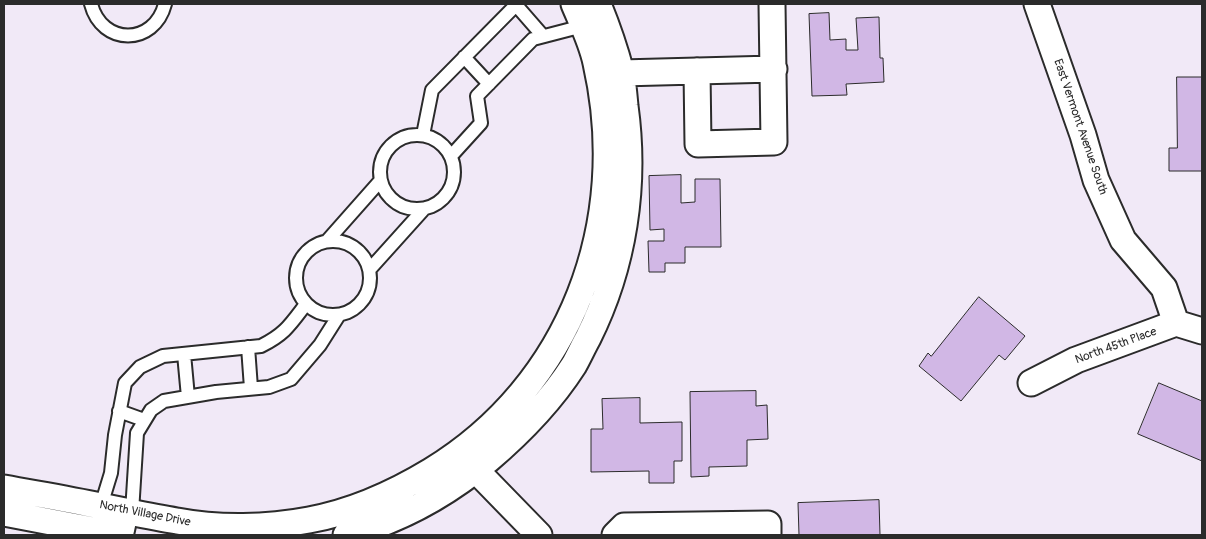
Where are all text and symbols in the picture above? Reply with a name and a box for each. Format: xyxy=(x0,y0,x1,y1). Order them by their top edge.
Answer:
street label: East Vermont Avenue South xyxy=(1050,57,1110,197)
street label: North 45th Place xyxy=(1073,325,1159,367)
street label: North Village Drive xyxy=(98,498,192,530)

